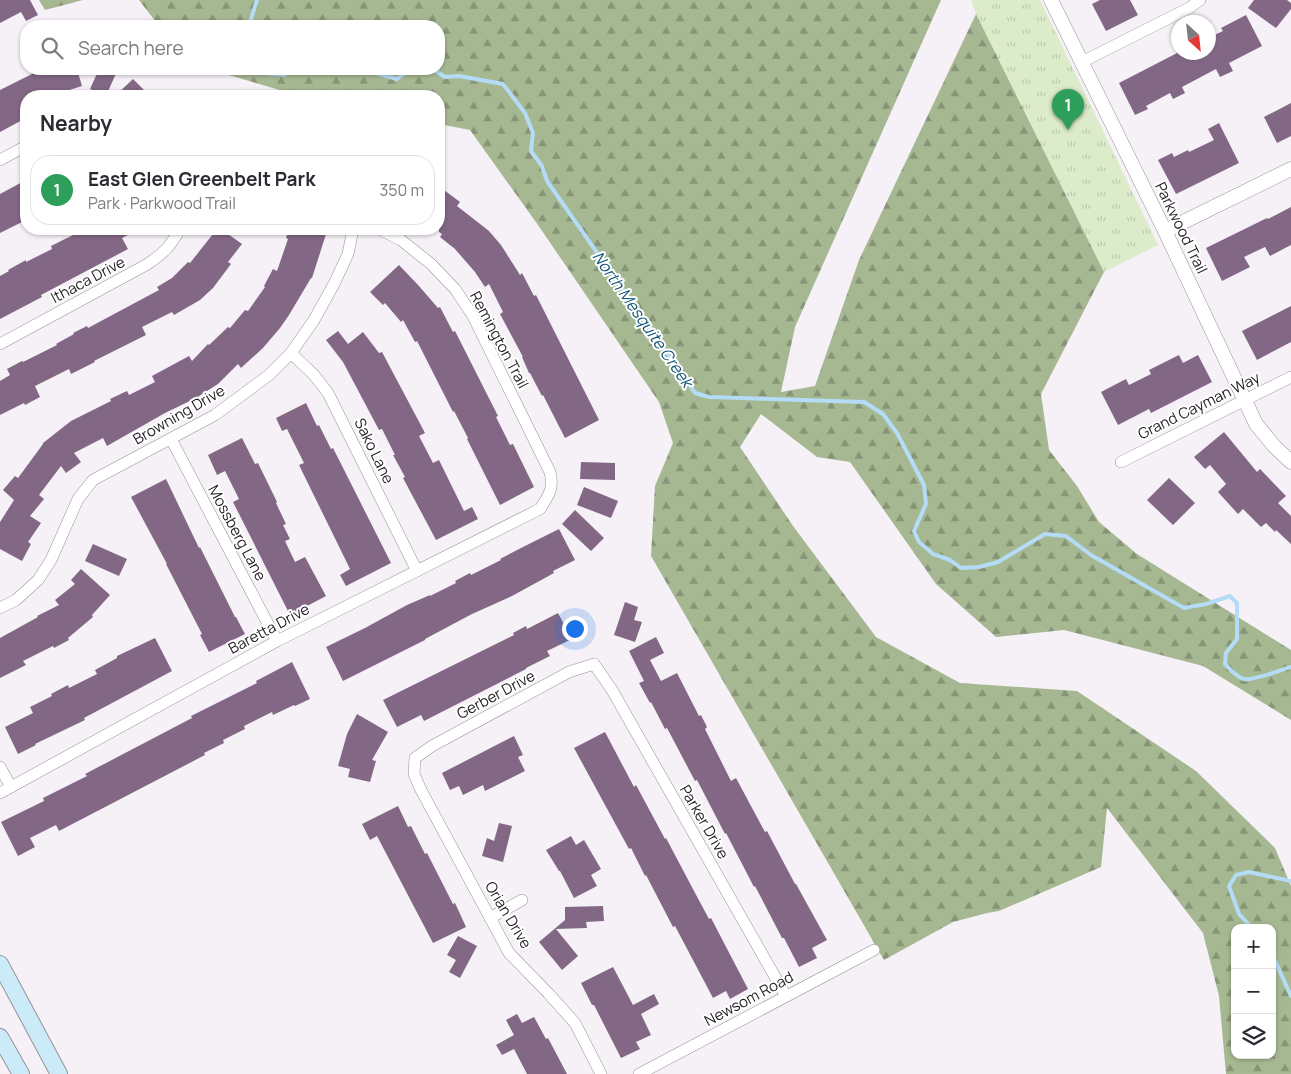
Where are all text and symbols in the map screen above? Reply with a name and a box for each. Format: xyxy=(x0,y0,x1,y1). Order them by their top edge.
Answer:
north arrow xyxy=(1171,15,1216,60)
search box xyxy=(20,20,445,75)
icon: search xyxy=(38,34,66,62)
text: Search here xyxy=(78,35,184,61)
pin: 1 xyxy=(1052,89,1084,130)
text: Nearby xyxy=(40,109,112,137)
text: East Glen Greenbelt Park xyxy=(88,166,315,192)
text: 1 xyxy=(53,179,61,201)
text: 350 m xyxy=(379,179,424,201)
street label: Parkwood Trail xyxy=(1150,179,1213,277)
text: Park · Parkwood Trail xyxy=(88,192,236,214)
water label: North Mesquite Creek xyxy=(588,247,700,393)
street label: Ithaca Drive xyxy=(47,251,129,308)
street label: Remington Trail xyxy=(465,288,534,392)
street label: Grand Cayman Way xyxy=(1134,367,1263,444)
street label: Browning Drive xyxy=(129,380,229,449)
street label: Sako Lane xyxy=(350,415,399,487)
street label: Mossberg Lane xyxy=(203,481,272,584)
street label: Baretta Drive xyxy=(225,598,313,659)
your location xyxy=(562,616,588,642)
street label: Gerber Drive xyxy=(453,665,539,724)
street label: Parker Drive xyxy=(675,781,734,863)
street label: Orian Drive xyxy=(480,877,537,953)
map controls xyxy=(1231,924,1276,1059)
button: + xyxy=(1231,924,1276,969)
street label: Newsom Road xyxy=(701,966,797,1031)
button: − xyxy=(1231,969,1276,1014)
button: layers xyxy=(1231,1014,1276,1059)

